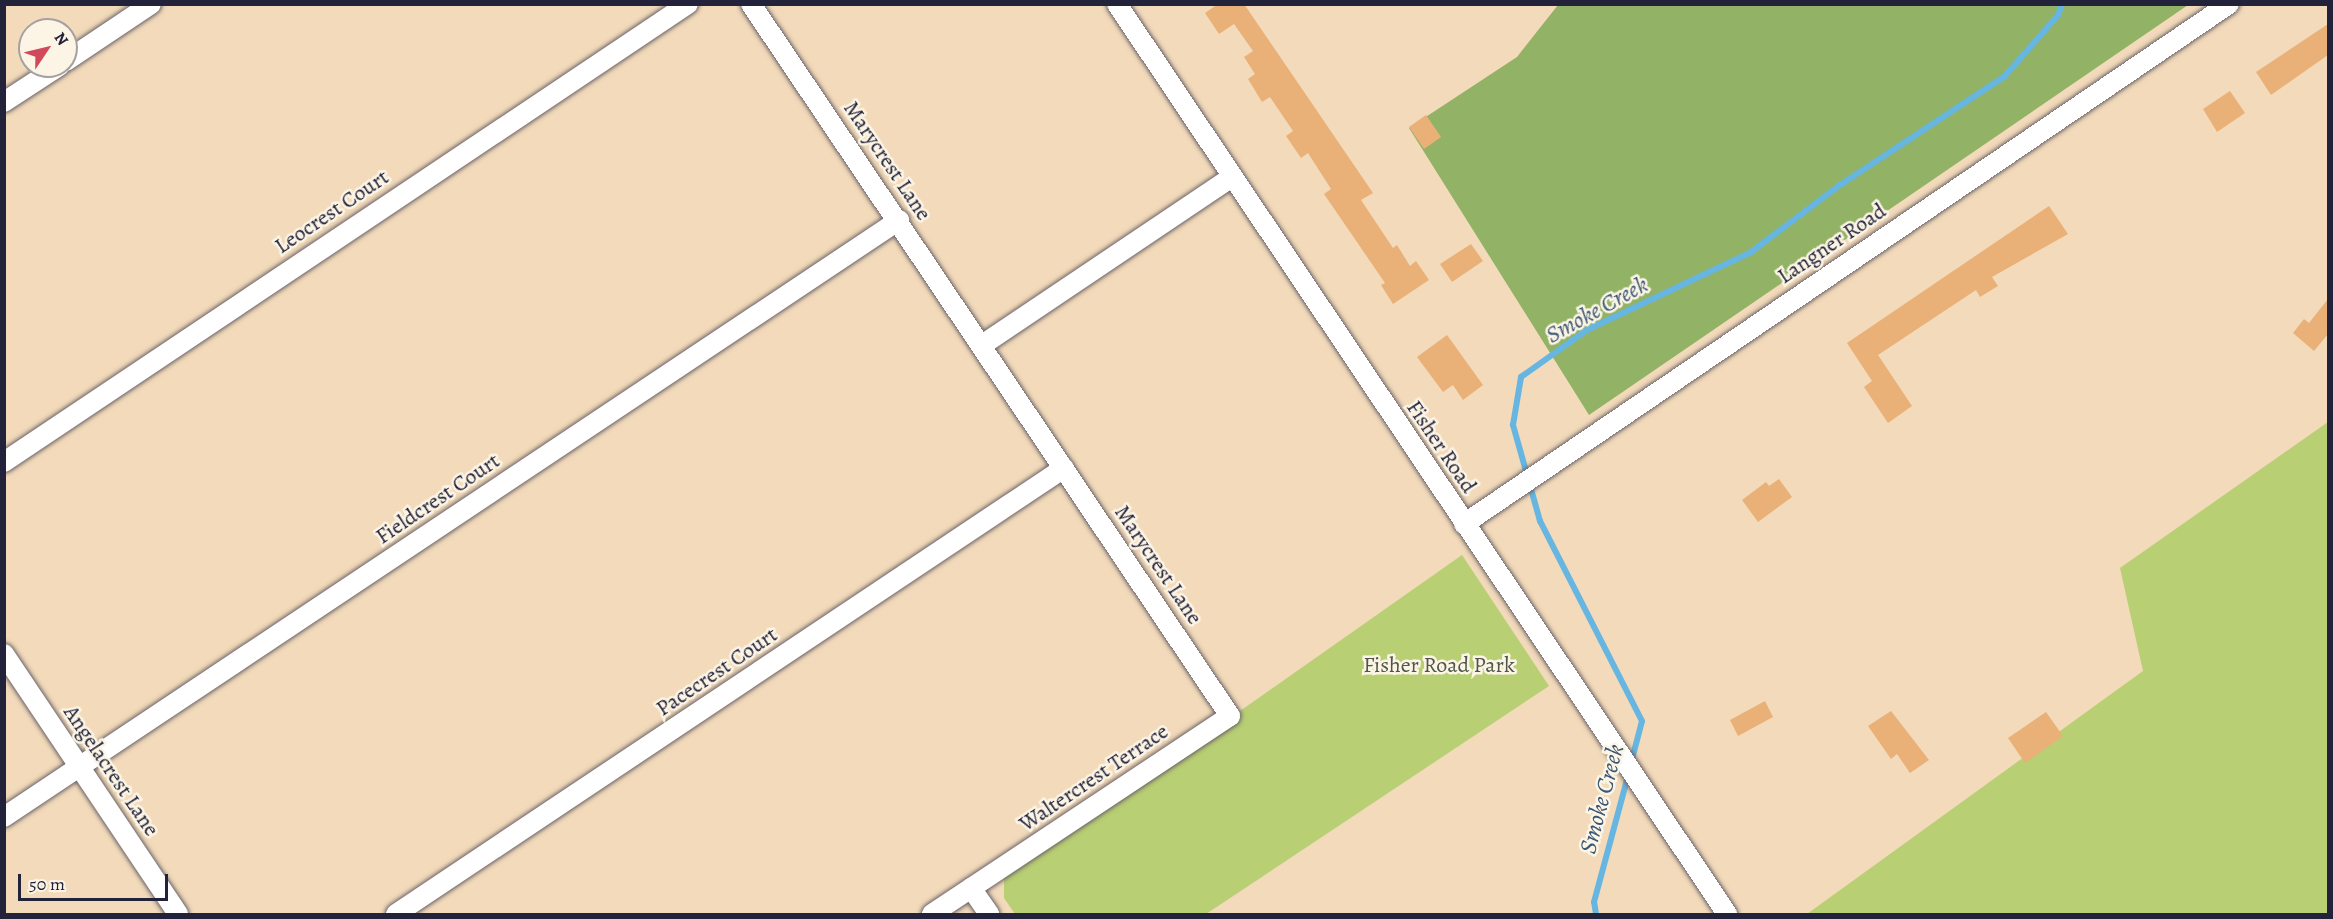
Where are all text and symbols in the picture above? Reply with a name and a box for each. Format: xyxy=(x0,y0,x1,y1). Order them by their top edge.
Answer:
north arrow xyxy=(18,18,78,78)
text: N xyxy=(49,28,73,50)
street label: Marycrest Lane xyxy=(837,96,937,226)
street label: Leocrest Court xyxy=(270,164,394,260)
street label: Langner Road xyxy=(1773,198,1891,290)
water label: Smoke Creek xyxy=(1541,270,1653,350)
street label: Fisher Road xyxy=(1400,396,1482,498)
street label: Fieldcrest Court xyxy=(371,448,505,550)
street label: Marycrest Lane xyxy=(1108,500,1208,630)
street label: Pacecrest Court xyxy=(651,622,783,722)
park label: Fisher Road Park xyxy=(1363,653,1515,679)
street label: Angelacrest Lane xyxy=(58,701,164,841)
street label: Waltercrest Terrace xyxy=(1015,718,1173,838)
water label: Smoke Creek xyxy=(1574,741,1630,857)
scale bar xyxy=(21,862,171,900)
text: 50 m xyxy=(29,872,65,896)

